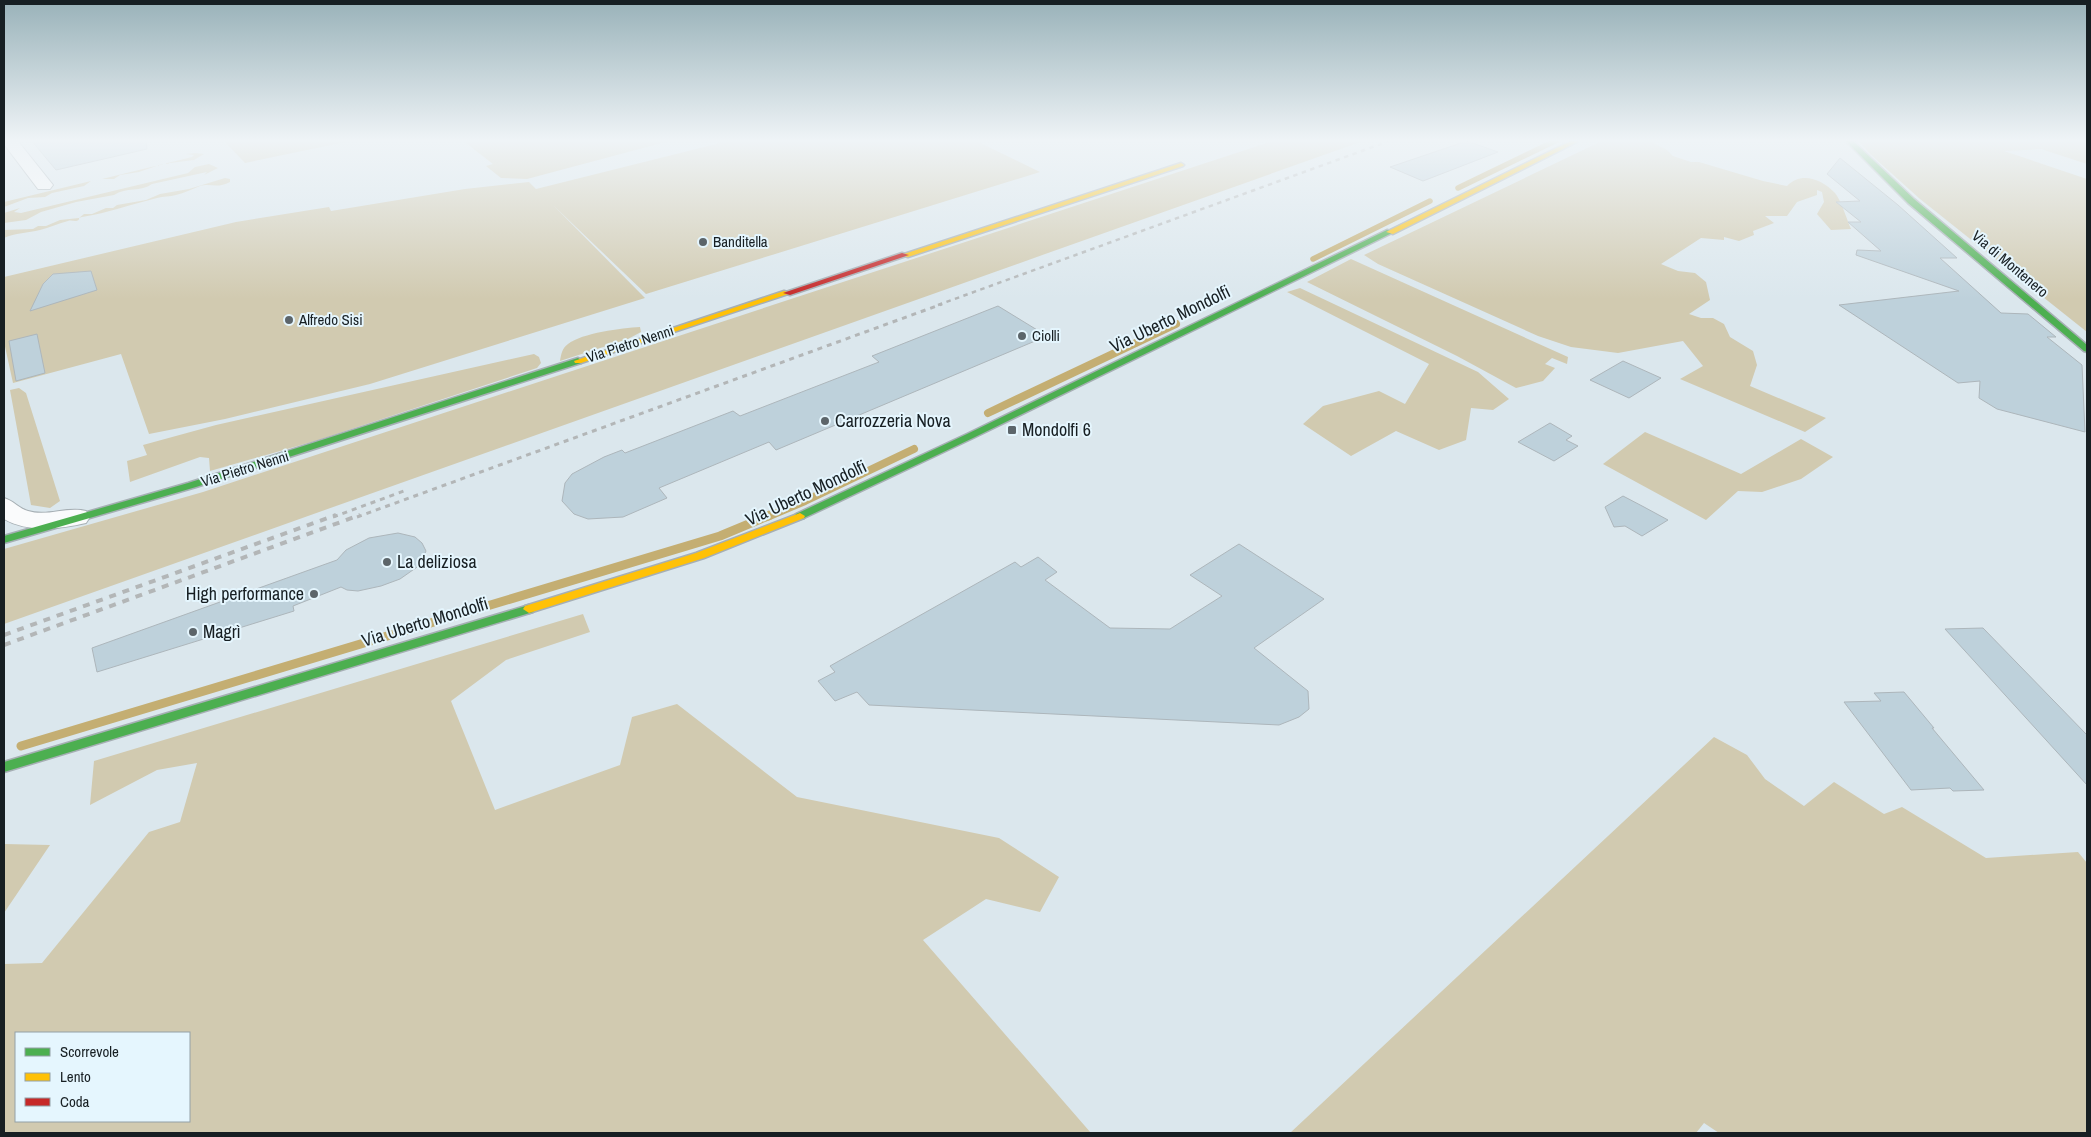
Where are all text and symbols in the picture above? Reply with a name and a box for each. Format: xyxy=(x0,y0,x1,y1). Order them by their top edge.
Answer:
street label: Via di Montenero xyxy=(1968,225,2053,302)
place label: Banditella xyxy=(713,231,768,252)
marker: Banditella xyxy=(697,236,709,248)
street label: Via Uberto Mondolfi xyxy=(1105,279,1234,359)
place label: Alfredo Sisi xyxy=(298,309,363,330)
marker: Alfredo Sisi xyxy=(283,314,295,326)
street label: Via Pietro Nenni xyxy=(583,320,676,368)
place label: Ciolli xyxy=(1032,325,1060,346)
marker: Ciolli xyxy=(1016,330,1028,342)
place label: Carrozzeria Nova xyxy=(835,408,951,433)
marker: Carrozzeria Nova xyxy=(819,415,831,427)
place label: Mondolfi 6 xyxy=(1022,417,1091,442)
marker: Mondolfi 6 xyxy=(1006,424,1018,436)
street label: Via Pietro Nenni xyxy=(198,445,291,492)
street label: Via Uberto Mondolfi xyxy=(741,454,870,532)
place label: La deliziosa xyxy=(397,549,477,574)
marker: La deliziosa xyxy=(381,556,393,568)
place label: High performance xyxy=(186,581,304,606)
marker: High performance xyxy=(308,588,320,600)
street label: Via Uberto Mondolfi xyxy=(359,590,491,653)
place label: Magrì xyxy=(203,619,241,644)
marker: Magrì xyxy=(187,626,199,638)
legend xyxy=(15,1032,190,1122)
text: Scorrevole xyxy=(60,1041,119,1062)
text: Lento xyxy=(60,1066,91,1087)
text: Coda xyxy=(60,1091,90,1112)

